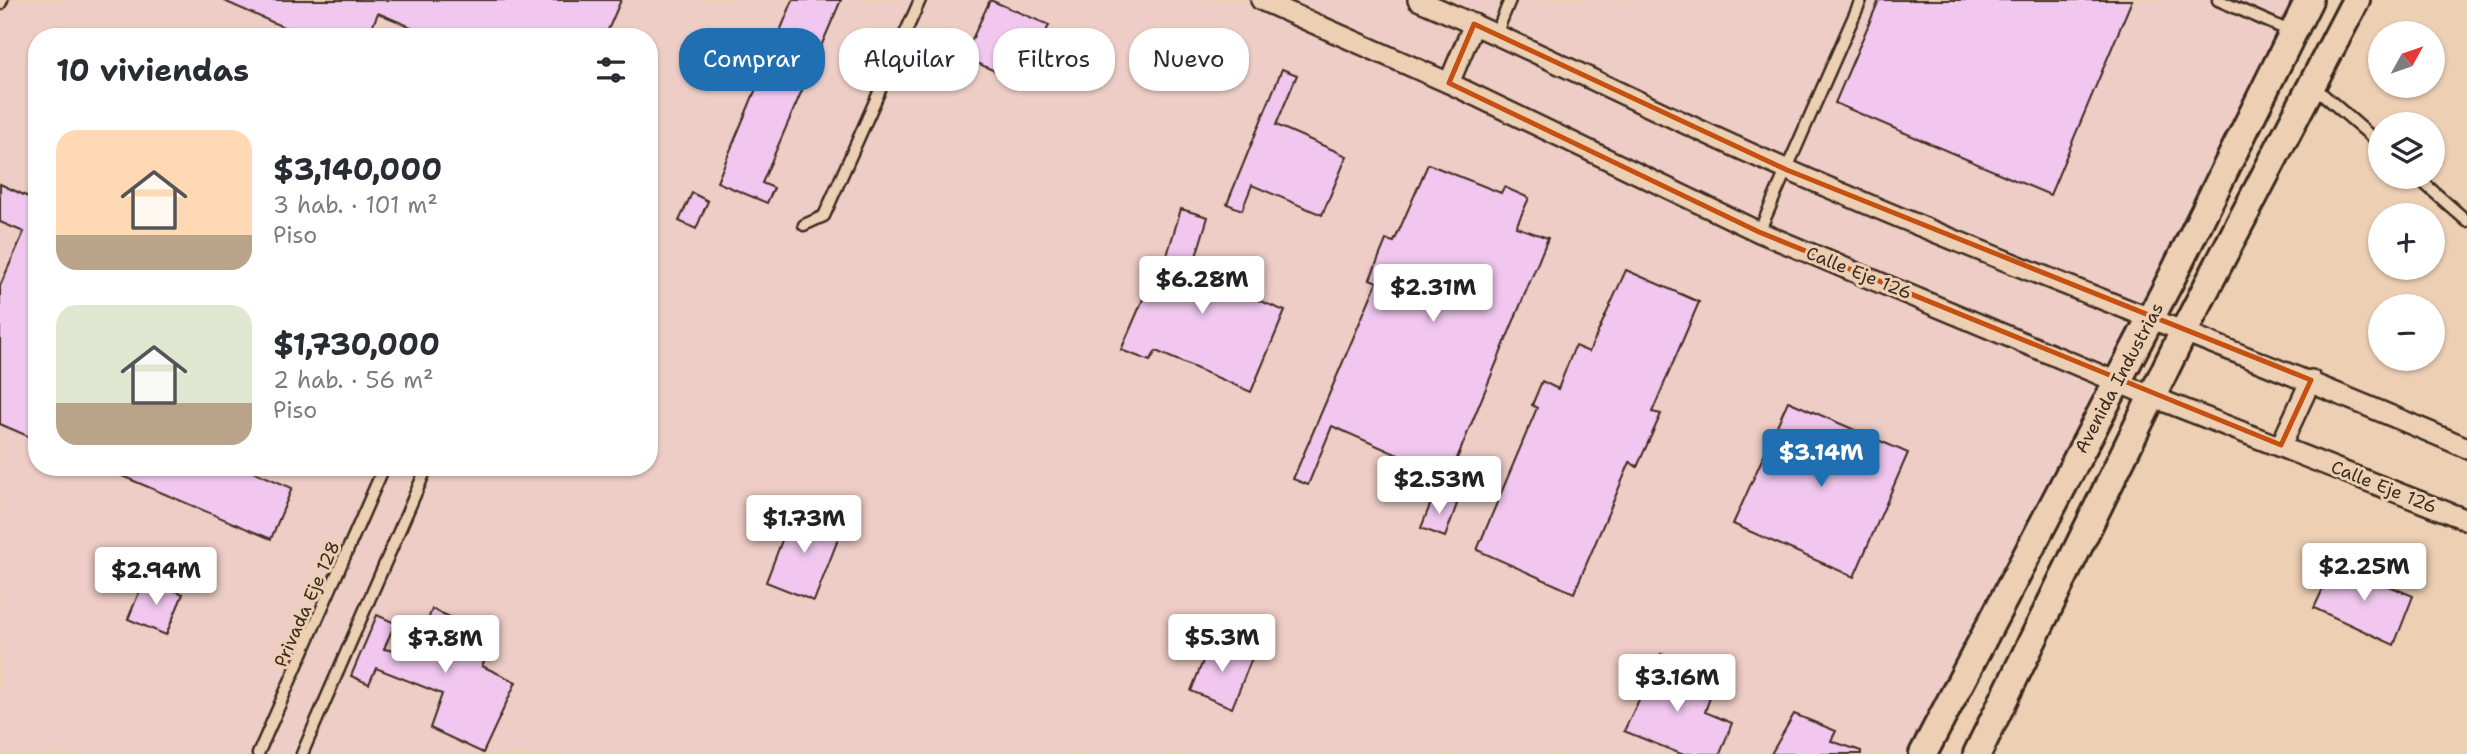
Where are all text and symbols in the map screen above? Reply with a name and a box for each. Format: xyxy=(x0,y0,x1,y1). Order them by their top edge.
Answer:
north arrow xyxy=(2368,21,2445,98)
map controls xyxy=(2368,21,2445,371)
chip: Comprar xyxy=(679,28,825,91)
chip: Alquilar xyxy=(839,28,979,91)
chip: Filtros xyxy=(993,28,1115,91)
chip: Nuevo xyxy=(1129,28,1249,91)
text: 10 viviendas xyxy=(56,50,249,91)
icon: filters xyxy=(592,51,630,89)
button: layers xyxy=(2368,112,2445,189)
text: $3,140,000 xyxy=(273,149,442,190)
icon: home xyxy=(112,158,196,242)
text: 3 hab. · 101 m² xyxy=(273,190,438,220)
button: + xyxy=(2368,203,2445,280)
text: Piso xyxy=(273,220,317,250)
street label: Calle Eje 126 xyxy=(1802,241,1916,305)
pin: $6.28M xyxy=(1145,256,1259,316)
text: $6.28M xyxy=(1155,264,1249,294)
pin: $2.31M xyxy=(1376,264,1490,324)
text: $2.31M xyxy=(1390,272,1476,302)
button: − xyxy=(2368,294,2445,371)
street label: Avenida Industrias xyxy=(2069,298,2169,458)
text: $1,730,000 xyxy=(273,324,440,365)
icon: home xyxy=(112,333,196,417)
text: 2 hab. · 56 m² xyxy=(273,365,434,395)
text: Piso xyxy=(273,395,317,425)
pin: $3.14M xyxy=(1764,430,1878,489)
text: $3.14M xyxy=(1778,437,1864,467)
street label: Calle Eje 126 xyxy=(2327,455,2441,519)
pin: $2.53M xyxy=(1382,456,1496,516)
text: $2.53M xyxy=(1393,464,1485,494)
pin: $1.73M xyxy=(747,496,861,555)
text: $1.73M xyxy=(762,503,846,533)
street label: Privada Eje 128 xyxy=(268,537,346,671)
pin: $2.25M xyxy=(2307,544,2421,603)
pin: $2.94M xyxy=(99,548,213,607)
text: $2.25M xyxy=(2318,551,2410,581)
text: $2.94M xyxy=(111,555,201,585)
pin: $5.3M xyxy=(1173,614,1271,674)
pin: $7.8M xyxy=(396,616,494,675)
text: $5.3M xyxy=(1184,622,1260,652)
text: $7.8M xyxy=(407,623,483,653)
pin: $3.16M xyxy=(1620,654,1734,714)
text: $3.16M xyxy=(1634,662,1720,692)

